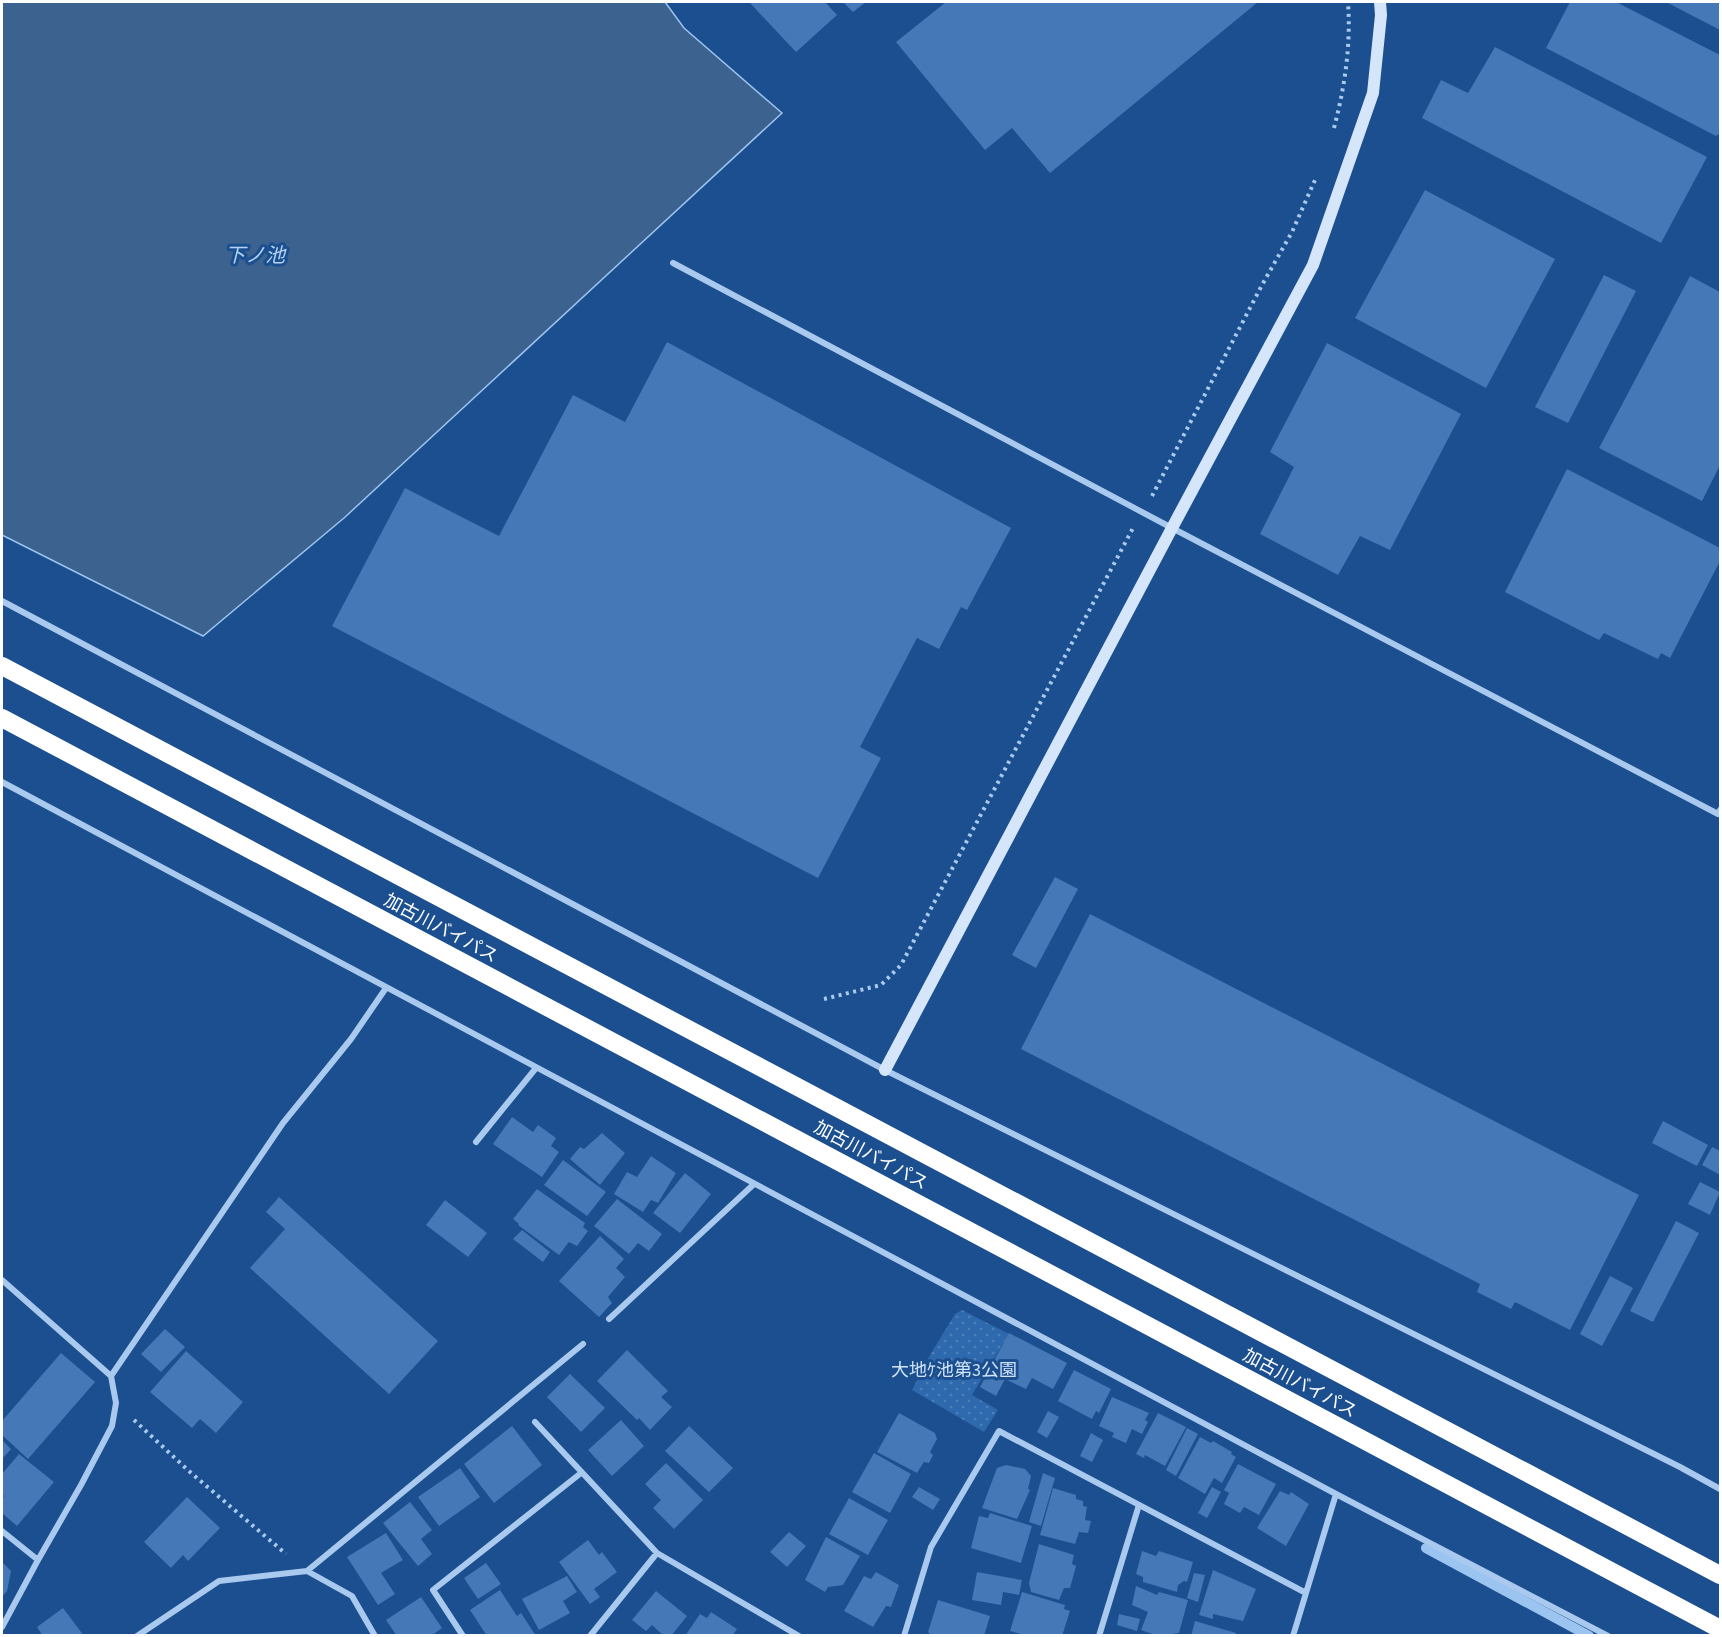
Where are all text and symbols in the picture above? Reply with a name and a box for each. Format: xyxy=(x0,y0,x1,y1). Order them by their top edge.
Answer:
water label: 下ノ池 xyxy=(225,242,287,270)
street label: 加古川バイパス xyxy=(379,888,502,969)
street label: 加古川バイパス xyxy=(809,1115,932,1196)
street label: 加古川バイパス xyxy=(1238,1343,1361,1424)
park label: 大地ｹ池第3公園 xyxy=(891,1358,1017,1383)

